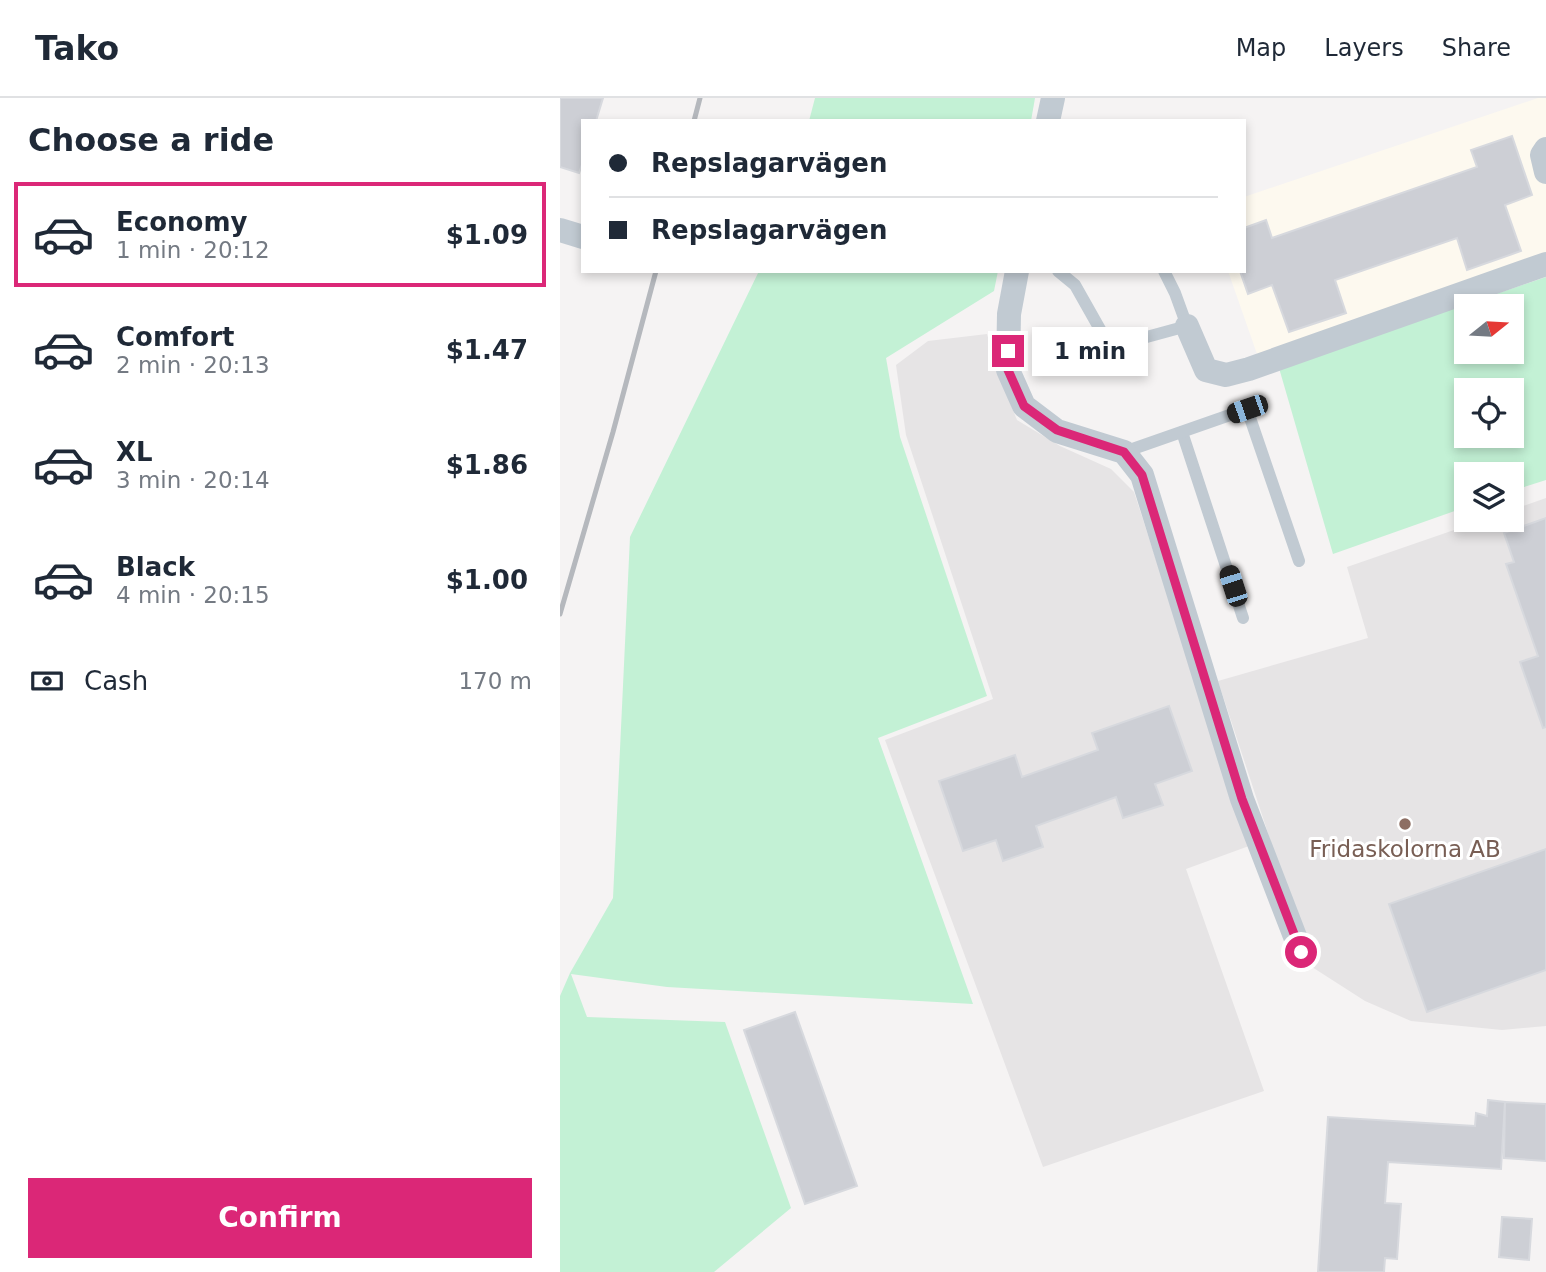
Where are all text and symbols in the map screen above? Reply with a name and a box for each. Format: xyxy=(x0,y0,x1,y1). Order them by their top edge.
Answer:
text: Tako xyxy=(35,29,119,68)
text: Map xyxy=(1236,34,1286,62)
text: Layers xyxy=(1324,34,1404,62)
text: Share xyxy=(1442,34,1511,62)
text: Choose a ride xyxy=(28,121,274,159)
text: Repslagarvägen xyxy=(651,148,887,178)
icon: car xyxy=(32,203,95,266)
text: Economy xyxy=(116,207,247,237)
text: Repslagarvägen xyxy=(651,215,887,245)
text: $1.09 xyxy=(446,220,528,250)
text: 1 min · 20:12 xyxy=(116,237,270,263)
north arrow xyxy=(1454,294,1524,364)
map controls xyxy=(1454,294,1524,532)
icon: car xyxy=(32,318,95,381)
text: Comfort xyxy=(116,322,234,352)
callout: 1 min xyxy=(1032,327,1148,376)
text: $1.47 xyxy=(446,335,528,365)
route end xyxy=(992,335,1024,367)
text: 1 min xyxy=(1054,338,1126,364)
text: 2 min · 20:13 xyxy=(116,352,270,378)
button: locate xyxy=(1454,378,1524,448)
car xyxy=(1224,392,1271,426)
icon: car xyxy=(32,433,95,496)
text: XL xyxy=(116,437,153,467)
text: $1.86 xyxy=(446,450,528,480)
button: layers xyxy=(1454,462,1524,532)
text: 3 min · 20:14 xyxy=(116,467,270,493)
icon: car xyxy=(32,548,95,611)
text: Black xyxy=(116,552,195,582)
car xyxy=(1217,563,1250,609)
text: $1.00 xyxy=(446,565,528,595)
text: 4 min · 20:15 xyxy=(116,582,270,608)
icon: cash xyxy=(28,662,66,700)
text: Cash xyxy=(84,666,148,696)
text: 170 m xyxy=(458,668,532,694)
marker: Fridaskolorna AB xyxy=(1397,816,1413,832)
place label: Fridaskolorna AB xyxy=(1309,836,1501,862)
route start xyxy=(1285,936,1317,968)
button: Confirm xyxy=(28,1178,532,1258)

